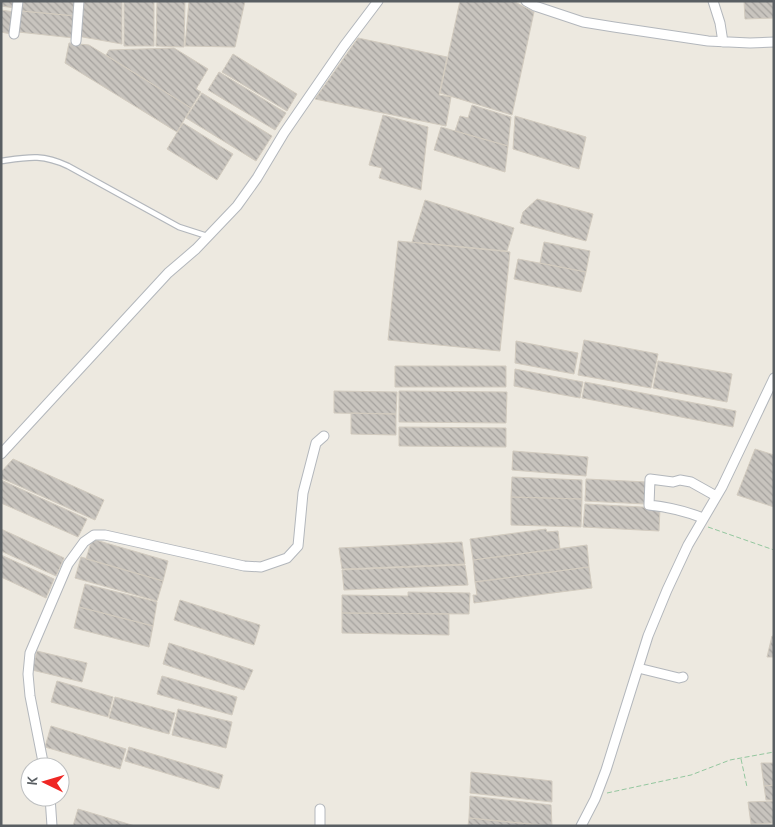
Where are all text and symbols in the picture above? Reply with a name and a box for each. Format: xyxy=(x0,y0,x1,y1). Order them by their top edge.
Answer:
north arrow xyxy=(20,757,70,807)
text: K xyxy=(23,775,41,786)

